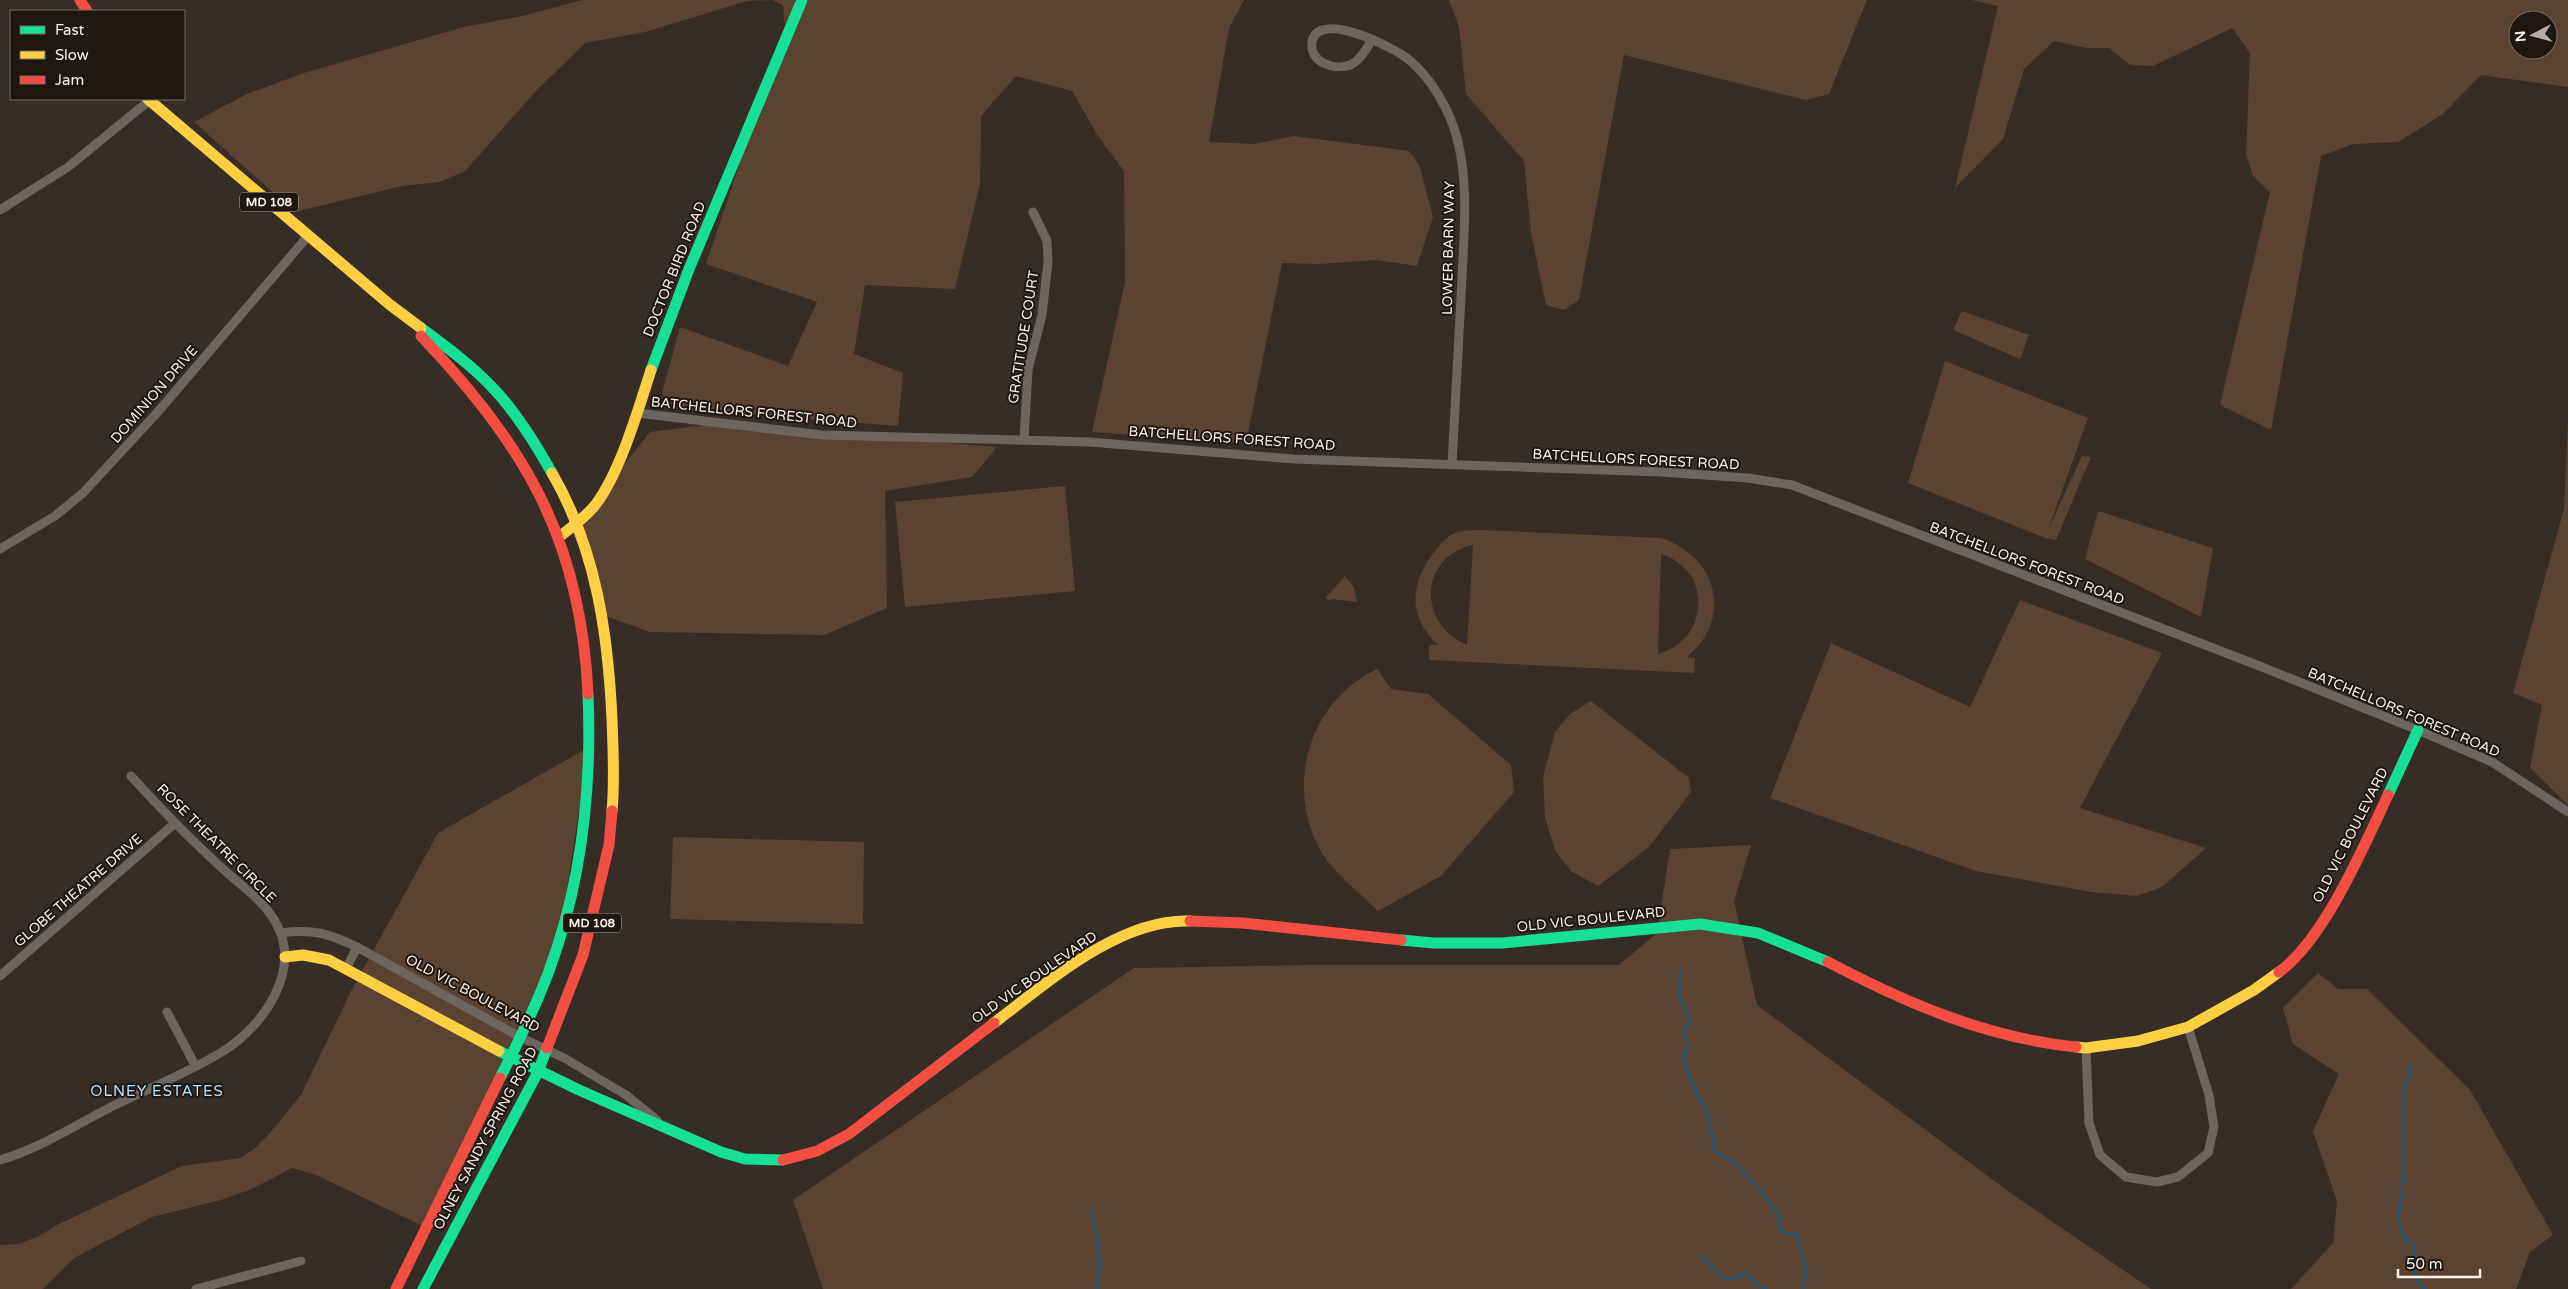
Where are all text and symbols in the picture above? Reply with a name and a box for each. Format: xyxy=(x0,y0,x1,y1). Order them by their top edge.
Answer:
legend xyxy=(10,10,185,100)
north arrow xyxy=(2508,10,2558,60)
text: Fast xyxy=(55,21,85,39)
text: N xyxy=(2512,30,2530,43)
text: Slow xyxy=(55,46,89,64)
text: Jam xyxy=(55,71,84,89)
street label: LOWER BARN WAY xyxy=(1439,181,1458,315)
road number: MD 108 xyxy=(240,192,298,212)
street label: DOCTOR BIRD ROAD xyxy=(639,199,709,339)
street label: GRATITUDE COURT xyxy=(1005,269,1043,405)
street label: DOMINION DRIVE xyxy=(107,342,202,447)
street label: BATCHELLORS FOREST ROAD xyxy=(650,393,858,432)
street label: BATCHELLORS FOREST ROAD xyxy=(1128,423,1336,454)
street label: BATCHELLORS FOREST ROAD xyxy=(1532,446,1740,473)
street label: BATCHELLORS FOREST ROAD xyxy=(1927,518,2127,609)
street label: BATCHELLORS FOREST ROAD xyxy=(2305,664,2503,761)
street label: OLD VIC BOULEVARD xyxy=(2309,765,2392,906)
street label: ROSE THEATRE CIRCLE xyxy=(153,780,280,907)
street label: GLOBE THEATRE DRIVE xyxy=(11,830,146,951)
street label: OLD VIC BOULEVARD xyxy=(1516,903,1666,936)
road number: MD 108 xyxy=(563,914,621,932)
street label: OLD VIC BOULEVARD xyxy=(968,928,1100,1027)
street label: OLD VIC BOULEVARD xyxy=(403,951,543,1036)
street label: OLNEY SANDY SPRING ROAD xyxy=(430,1044,541,1233)
district label: OLNEY ESTATES xyxy=(90,1082,224,1100)
scale bar xyxy=(2398,1246,2480,1278)
text: 50 m xyxy=(2406,1255,2443,1273)

